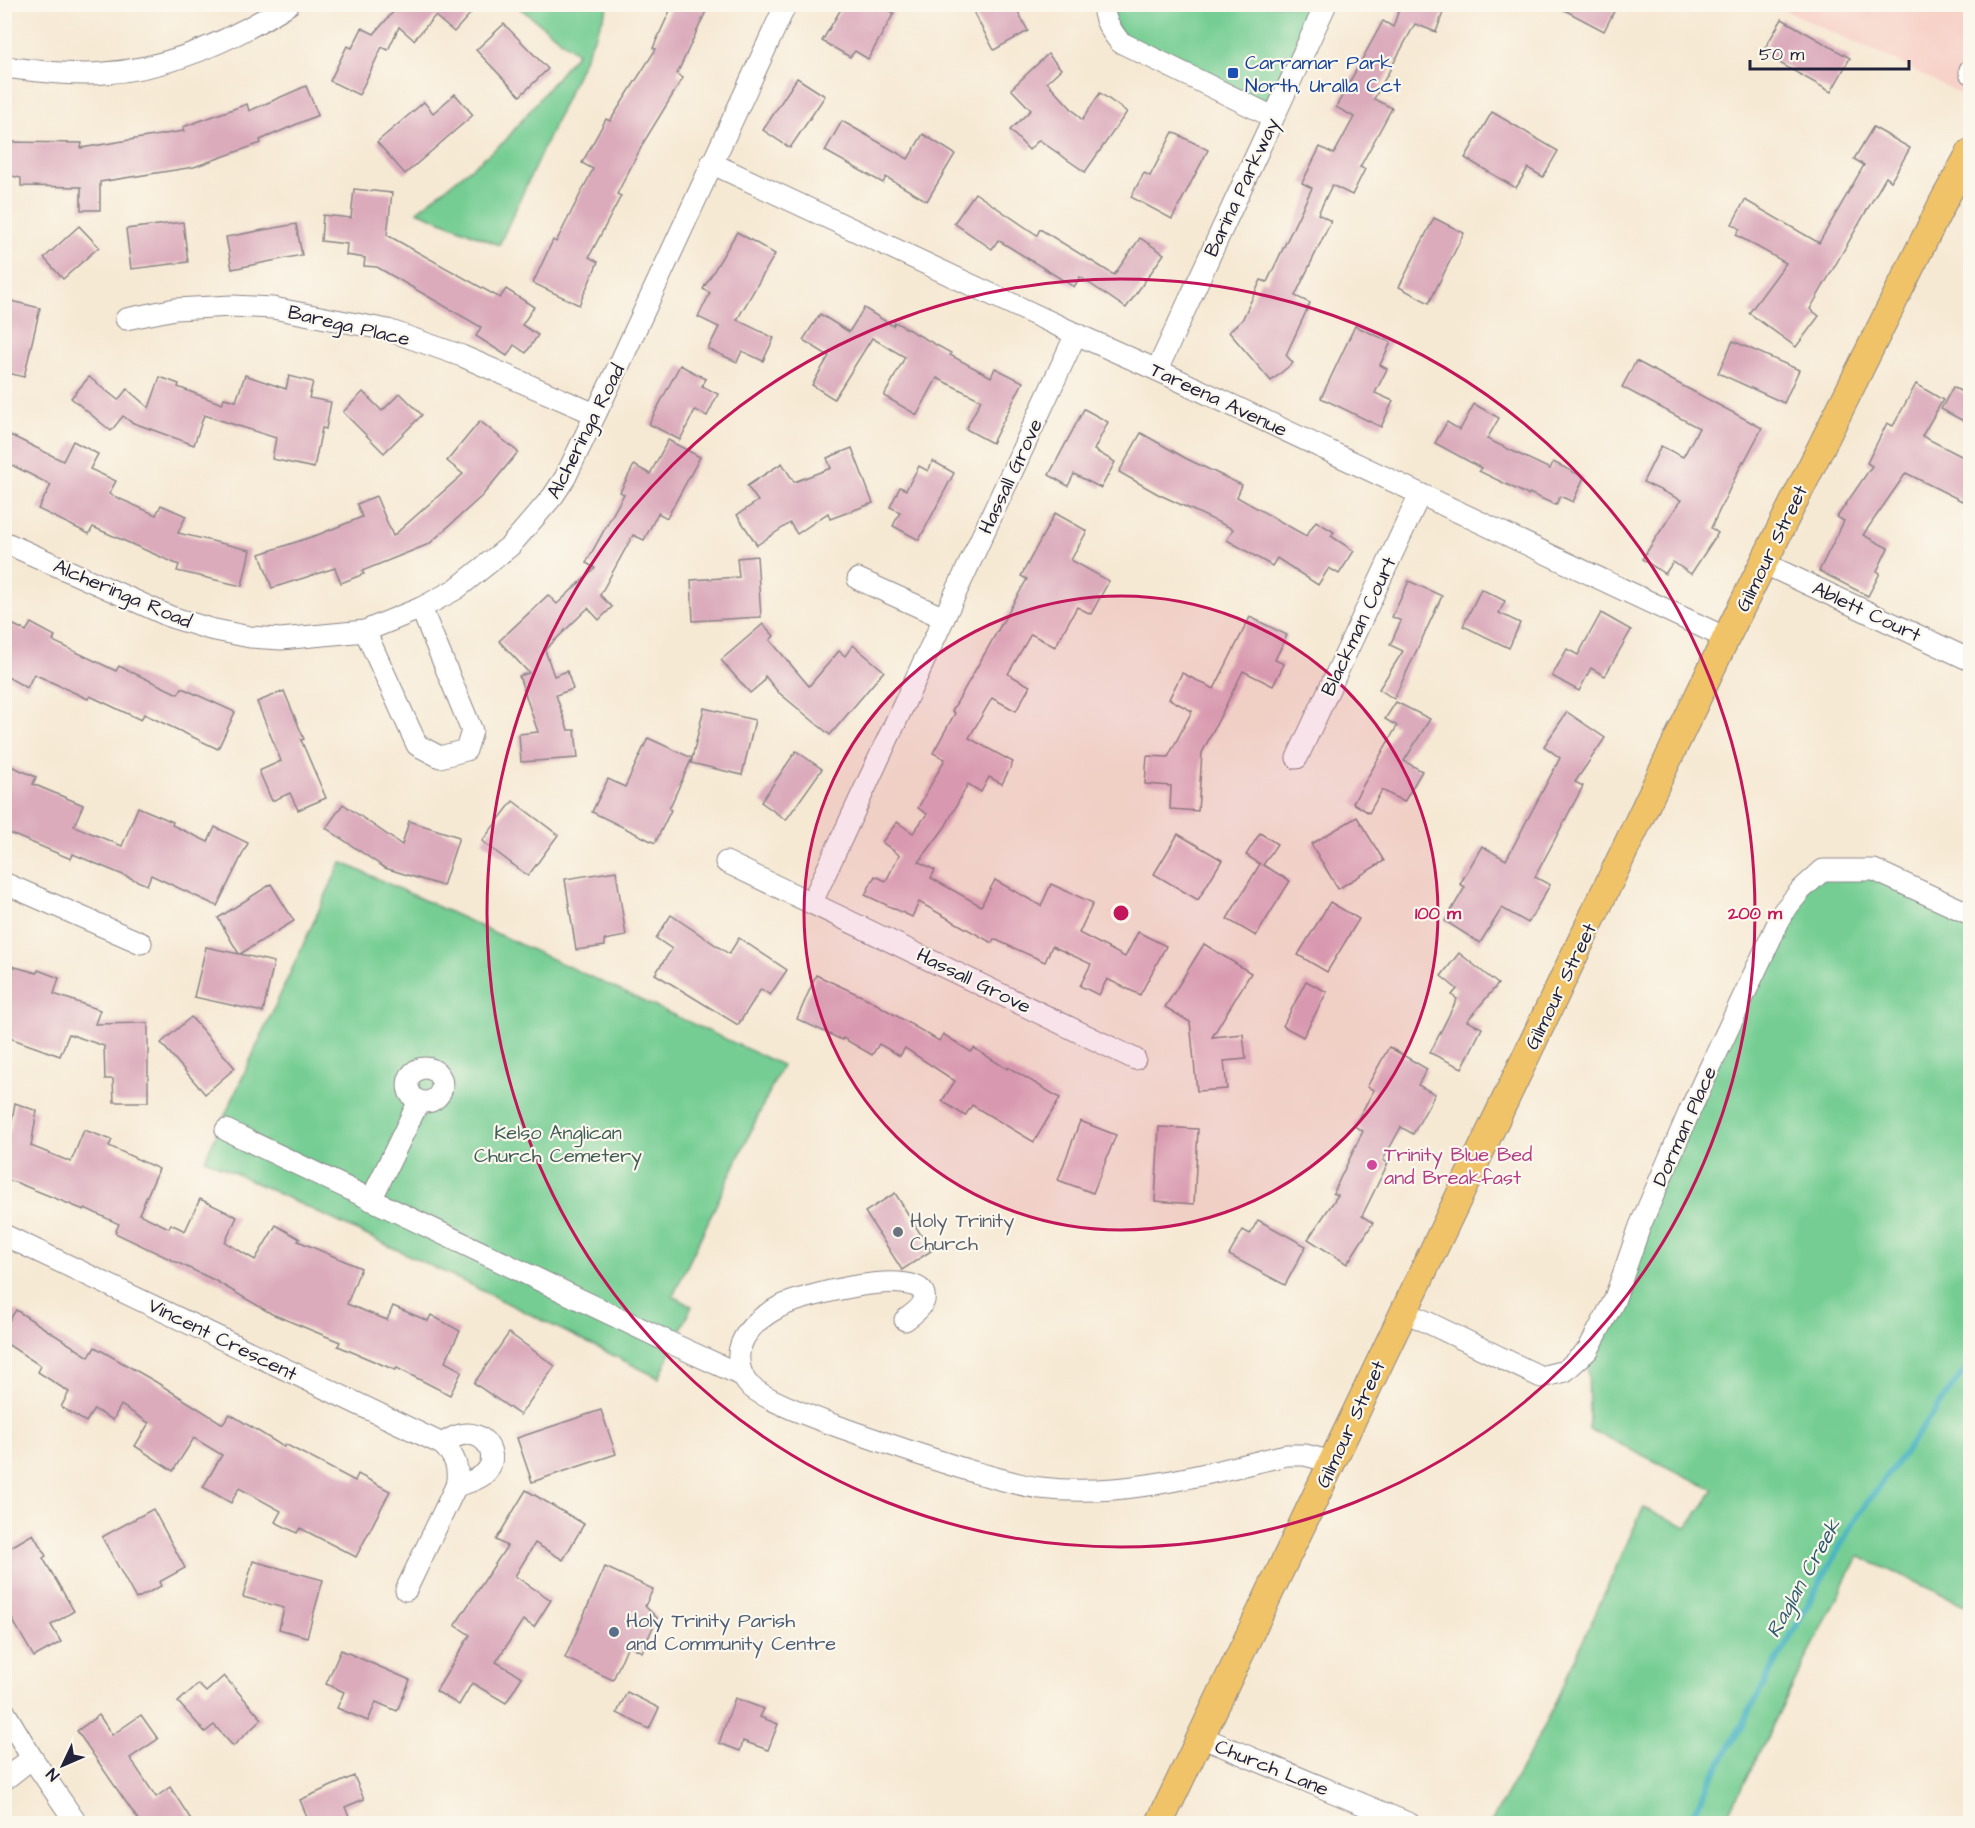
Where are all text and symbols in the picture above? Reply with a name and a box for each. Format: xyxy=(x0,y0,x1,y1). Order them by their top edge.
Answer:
scale bar xyxy=(1750,33,1909,71)
text: 50 m xyxy=(1759,42,1804,67)
place label: Carramar Park North, Uralla Cct xyxy=(1245,49,1401,100)
marker: Carramar Park North, Uralla Cct xyxy=(1226,66,1240,80)
street label: Barina Parkway xyxy=(1197,113,1287,262)
street label: Barega Place xyxy=(285,298,413,355)
street label: Tareena Avenue xyxy=(1145,356,1292,444)
street label: Alcheringa Road xyxy=(540,359,633,504)
street label: Hassall Grove xyxy=(972,414,1050,539)
street label: Gilmour Street xyxy=(1729,480,1815,616)
street label: Alcheringa Road xyxy=(49,552,196,637)
street label: Blackman Court xyxy=(1314,552,1403,701)
street label: Ablett Court xyxy=(1808,575,1925,649)
text: 100 m xyxy=(1415,901,1462,926)
text: 200 m xyxy=(1727,901,1783,926)
centre of rings xyxy=(1111,903,1131,923)
street label: Gilmour Street xyxy=(1518,918,1604,1054)
street label: Hassall Grove xyxy=(912,941,1036,1021)
street label: Dorman Place xyxy=(1646,1062,1724,1191)
park label: Kelso Anglican Church Cemetery xyxy=(474,1119,642,1171)
place label: Trinity Blue Bed and Breakfast xyxy=(1384,1141,1532,1192)
marker: Trinity Blue Bed and Breakfast xyxy=(1365,1158,1379,1172)
place label: Holy Trinity Church xyxy=(910,1207,1014,1258)
marker: Holy Trinity Church xyxy=(891,1225,905,1239)
street label: Vincent Crescent xyxy=(143,1292,302,1388)
street label: Gilmour Street xyxy=(1309,1356,1393,1493)
water label: Raglan Creek xyxy=(1759,1513,1849,1643)
place label: Holy Trinity Parish and Community Centre xyxy=(626,1607,836,1659)
marker: Holy Trinity Parish and Community Centre xyxy=(607,1625,621,1639)
street label: Church Lane xyxy=(1210,1732,1333,1804)
north arrow xyxy=(33,1735,93,1795)
text: N xyxy=(42,1763,64,1786)

